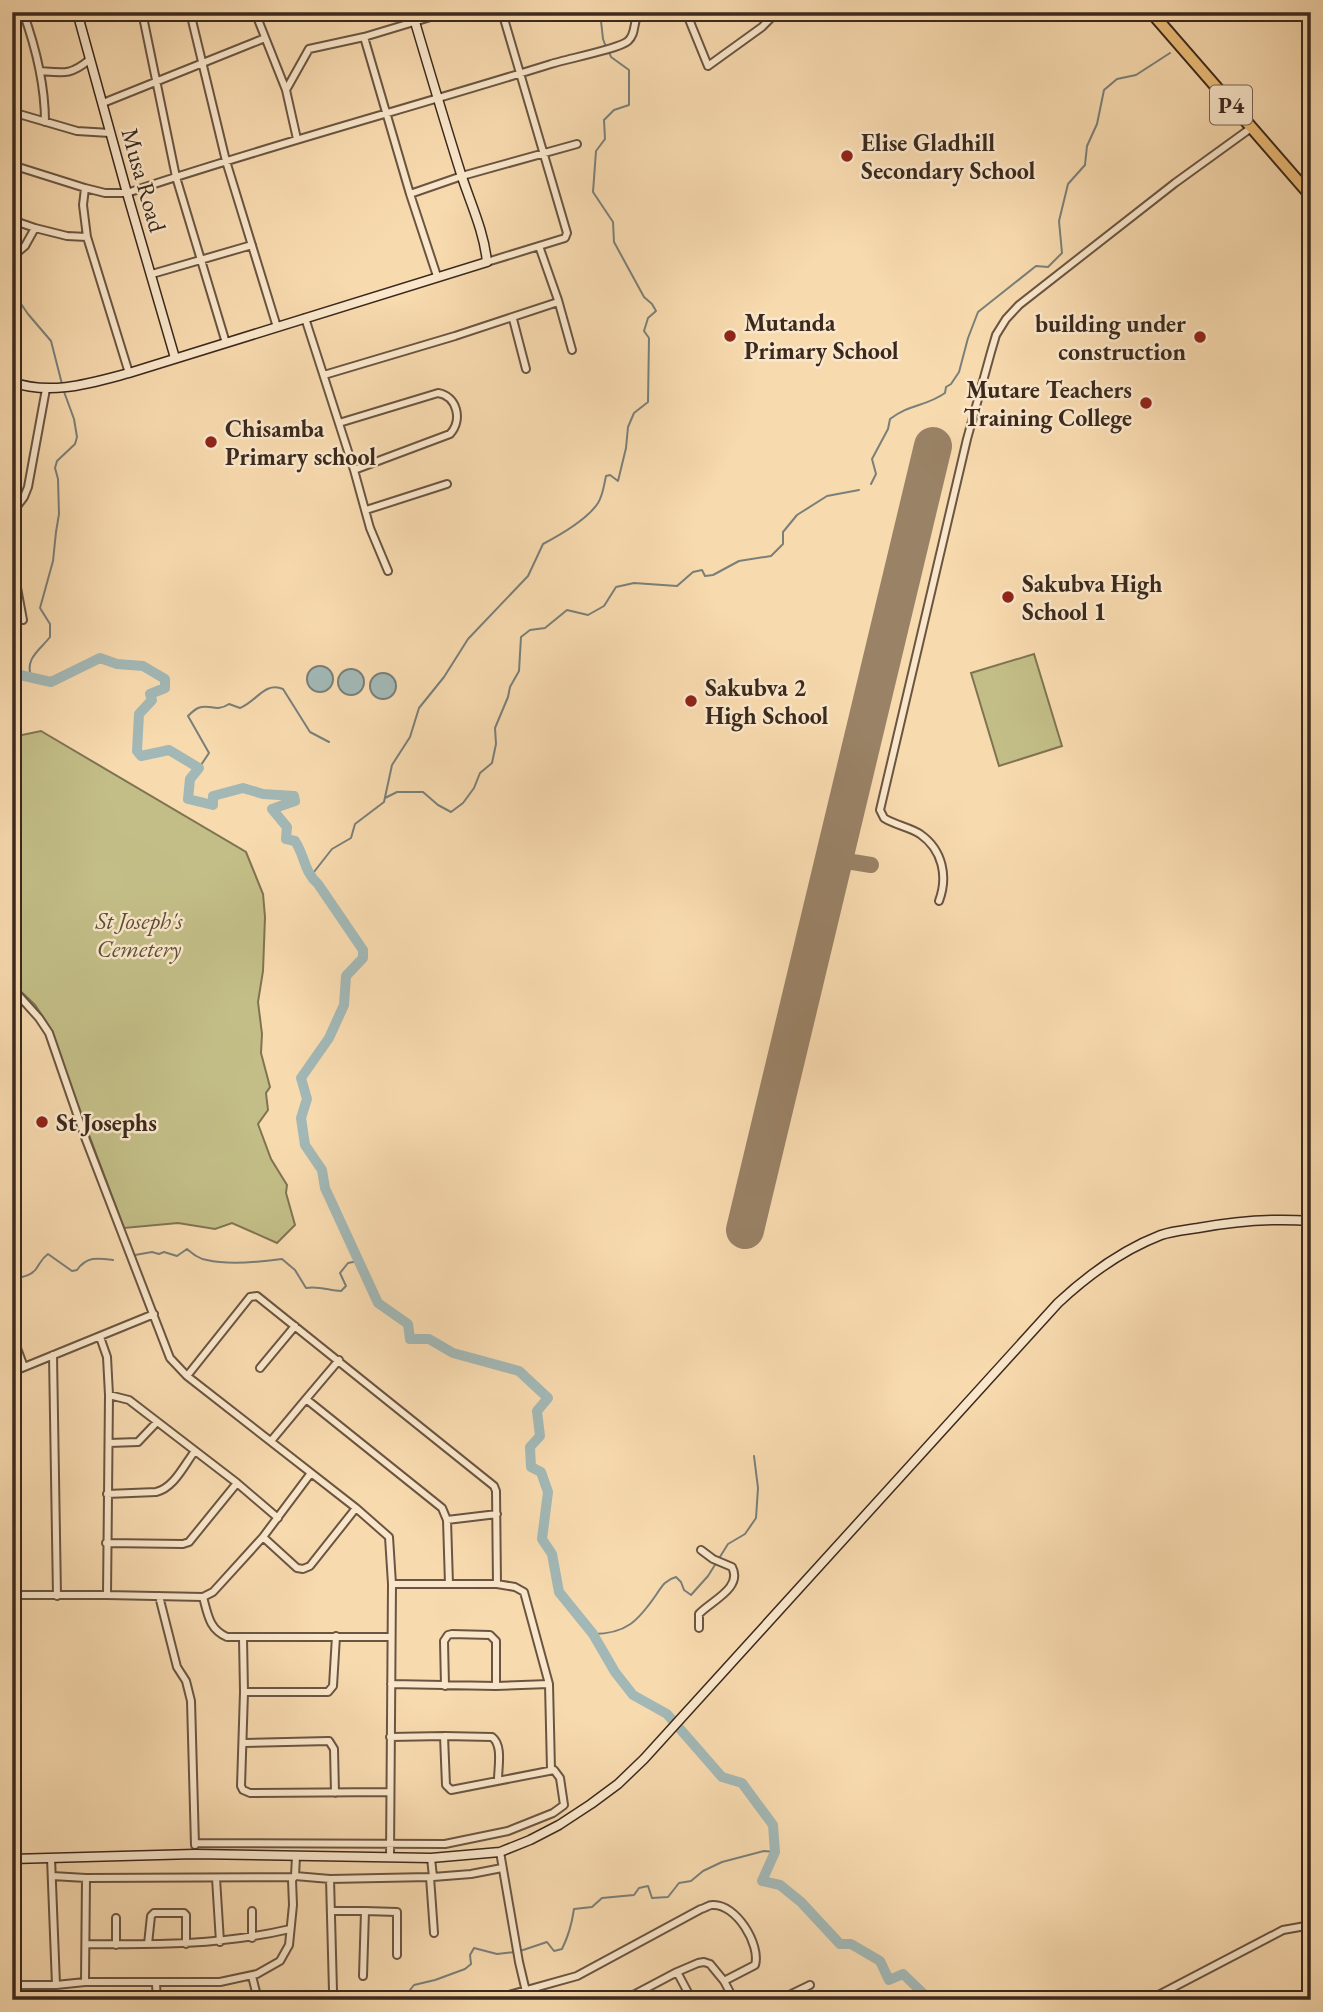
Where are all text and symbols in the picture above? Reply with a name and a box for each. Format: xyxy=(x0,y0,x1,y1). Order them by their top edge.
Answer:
road number: P4 xyxy=(1210,86,1252,124)
street label: Musa Road xyxy=(114,124,174,236)
place label: Elise Gladhill Secondary School xyxy=(861,127,1036,187)
marker: Elise Gladhill Secondary School xyxy=(839,148,855,164)
place label: Mutanda Primary School xyxy=(744,307,899,367)
place label: building under construction xyxy=(1035,308,1186,367)
marker: Mutanda Primary School xyxy=(722,328,738,344)
marker: building under construction xyxy=(1192,329,1208,345)
place label: Mutare Teachers Training College xyxy=(963,374,1132,434)
marker: Mutare Teachers Training College xyxy=(1138,395,1154,411)
place label: Chisamba Primary school xyxy=(225,413,376,473)
marker: Chisamba Primary school xyxy=(203,434,219,450)
place label: Sakubva High School 1 xyxy=(1022,568,1163,627)
marker: Sakubva High School 1 xyxy=(1000,589,1016,605)
place label: Sakubva 2 High School xyxy=(705,672,828,732)
marker: Sakubva 2 High School xyxy=(683,693,699,709)
park label: St Joseph's Cemetery xyxy=(94,905,183,964)
place label: St Josephs xyxy=(56,1107,157,1138)
marker: St Josephs xyxy=(34,1114,50,1130)

